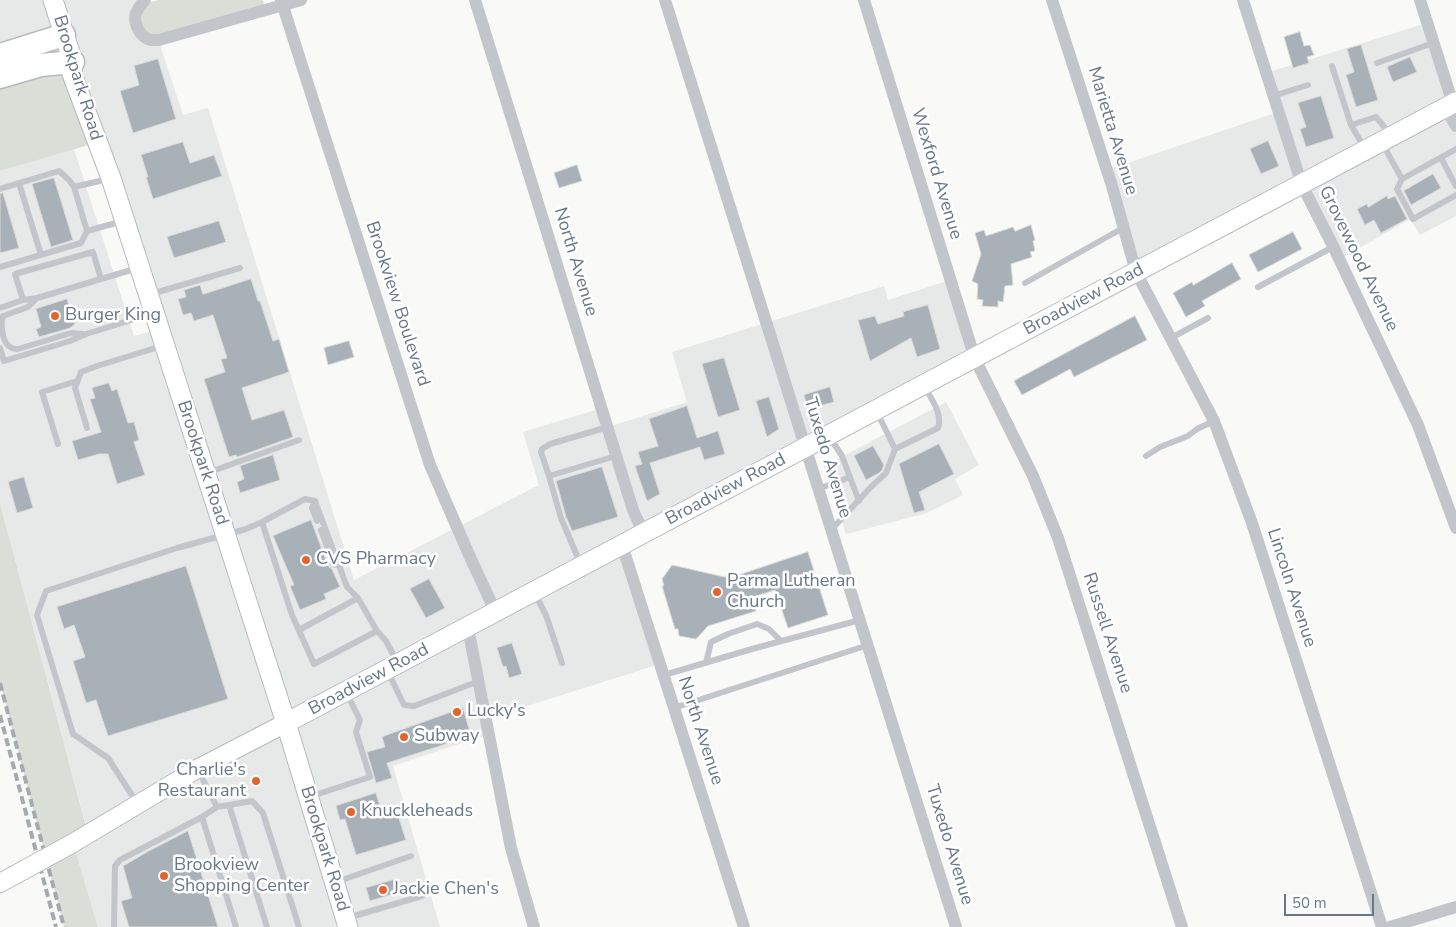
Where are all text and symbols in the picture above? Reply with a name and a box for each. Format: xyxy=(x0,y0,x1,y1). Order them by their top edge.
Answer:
street label: Brookpark Road xyxy=(48,13,106,143)
street label: Marietta Avenue xyxy=(1082,64,1142,198)
street label: Wexford Avenue xyxy=(906,106,966,242)
street label: Grovewood Avenue xyxy=(1313,183,1403,335)
street label: North Avenue xyxy=(548,205,602,319)
street label: Brookview Boulevard xyxy=(360,219,434,389)
street label: Broadview Road xyxy=(1020,259,1148,341)
place label: Burger King xyxy=(65,305,161,327)
marker: Burger King xyxy=(49,310,61,322)
street label: Tuxedo Avenue xyxy=(798,395,856,521)
street label: Brookpark Road xyxy=(172,398,232,528)
street label: Broadview Road xyxy=(662,449,790,531)
street label: Lincoln Avenue xyxy=(1262,526,1320,650)
place label: CVS Pharmacy xyxy=(316,549,436,571)
marker: CVS Pharmacy xyxy=(300,554,312,566)
street label: Russell Avenue xyxy=(1077,570,1137,696)
place label: Parma Lutheran Church xyxy=(727,571,855,614)
marker: Parma Lutheran Church xyxy=(711,586,723,598)
street label: Broadview Road xyxy=(305,639,433,721)
street label: North Avenue xyxy=(672,674,728,788)
place label: Lucky's xyxy=(467,701,526,723)
marker: Lucky's xyxy=(451,706,463,718)
place label: Subway xyxy=(414,726,479,748)
marker: Subway xyxy=(398,731,410,743)
place label: Charlie's Restaurant xyxy=(158,760,246,802)
marker: Charlie's Restaurant xyxy=(250,775,262,787)
street label: Tuxedo Avenue xyxy=(920,782,978,908)
street label: Brookpark Road xyxy=(295,784,353,914)
place label: Knuckleheads xyxy=(361,801,473,823)
marker: Knuckleheads xyxy=(345,806,357,818)
place label: Brookview Shopping Center xyxy=(174,855,309,898)
marker: Brookview Shopping Center xyxy=(158,870,170,882)
place label: Jackie Chen's xyxy=(393,879,499,901)
marker: Jackie Chen's xyxy=(377,884,389,896)
scale bar xyxy=(1286,884,1376,916)
text: 50 m xyxy=(1292,893,1327,913)

